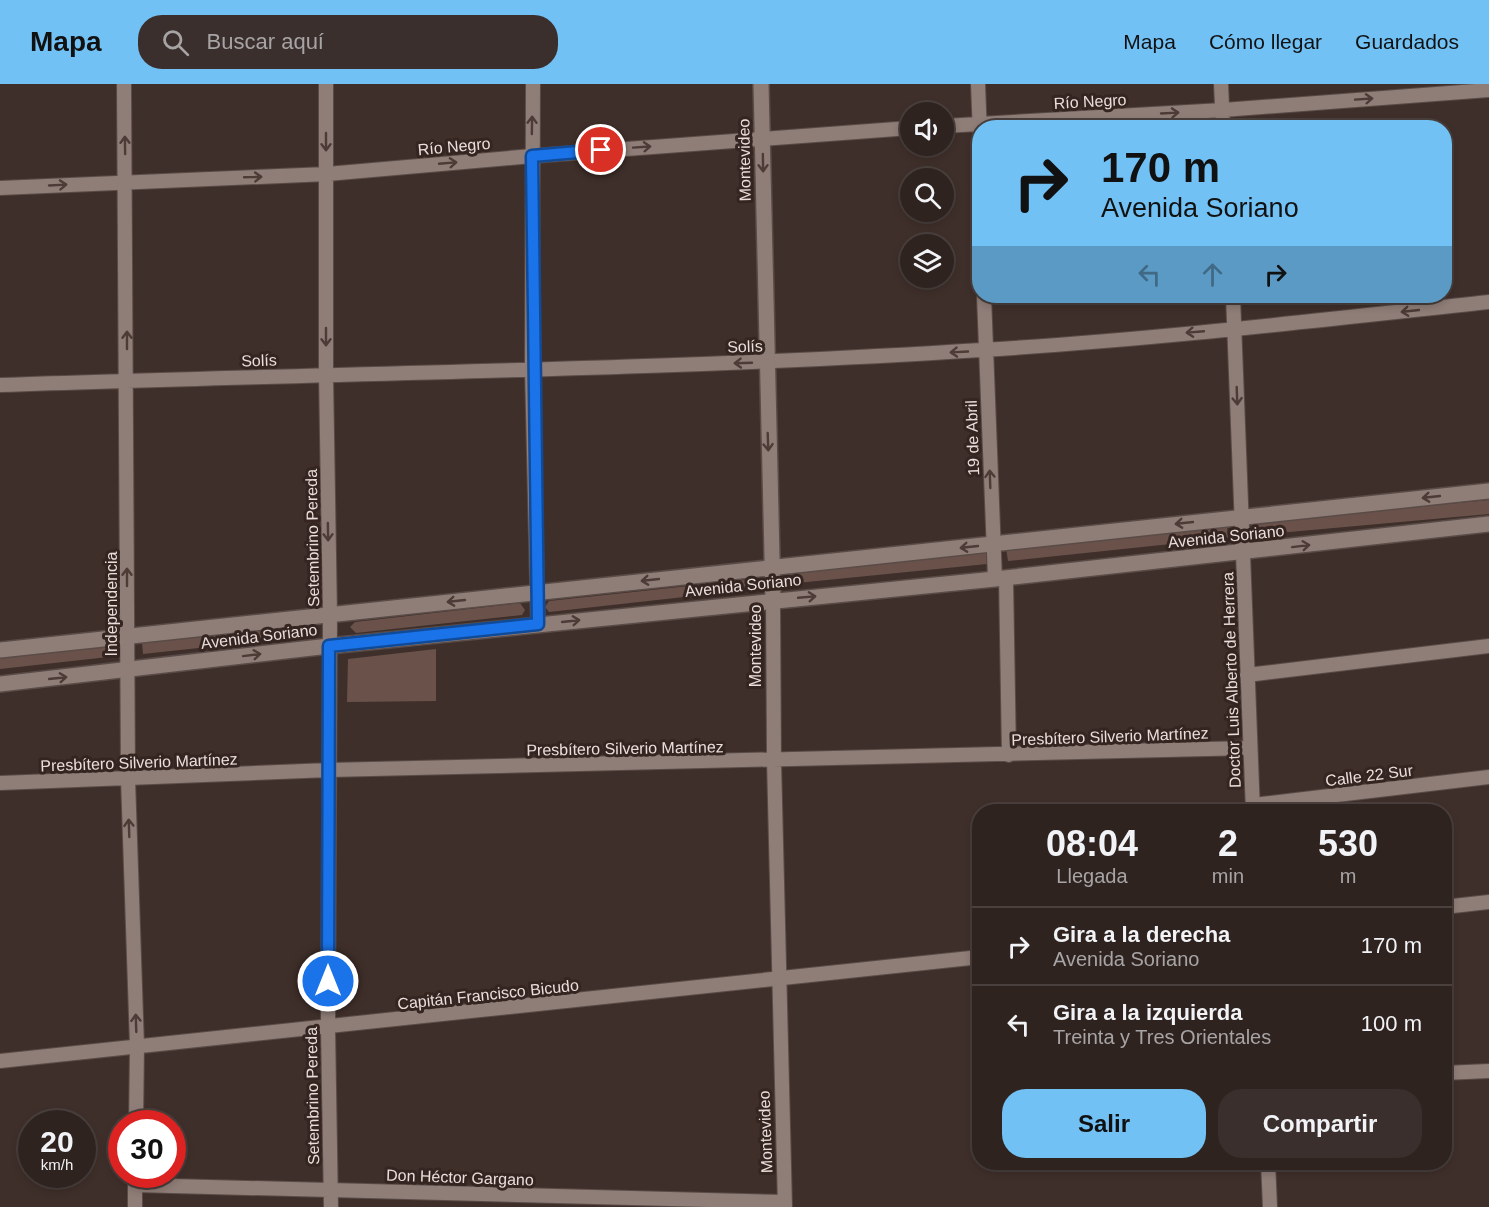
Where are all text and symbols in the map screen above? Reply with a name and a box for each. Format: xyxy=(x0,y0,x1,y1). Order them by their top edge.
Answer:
search box xyxy=(138,15,558,69)
text: Mapa xyxy=(30,26,102,57)
icon: search xyxy=(159,26,192,59)
text: Buscar aquí xyxy=(207,29,324,54)
text: Mapa xyxy=(1123,30,1176,53)
text: Cómo llegar xyxy=(1209,30,1322,53)
text: Guardados xyxy=(1355,30,1459,53)
street label: Río Negro xyxy=(1053,91,1127,112)
one-way arrow xyxy=(1354,94,1374,105)
map controls xyxy=(900,102,954,288)
button: sound xyxy=(900,102,954,156)
one-way arrow xyxy=(1159,108,1179,119)
one-way arrow xyxy=(526,115,538,135)
street label: Montevideo xyxy=(735,118,754,201)
pin xyxy=(575,124,626,175)
one-way arrow xyxy=(320,132,332,152)
icon: arrive xyxy=(584,133,617,166)
street label: Río Negro xyxy=(417,135,491,158)
one-way arrow xyxy=(119,136,131,156)
one-way arrow xyxy=(632,141,651,152)
icon: right xyxy=(1002,144,1080,222)
text: 170 m xyxy=(1101,144,1220,191)
one-way arrow xyxy=(757,153,768,173)
one-way arrow xyxy=(437,157,457,168)
button: search xyxy=(900,168,954,222)
one-way arrow xyxy=(243,172,263,183)
one-way arrow xyxy=(48,180,68,191)
text: Avenida Soriano xyxy=(1101,193,1299,223)
button: layers xyxy=(900,234,954,288)
icon: left xyxy=(1133,258,1166,291)
icon: ahead xyxy=(1196,258,1229,291)
icon: right xyxy=(1259,258,1292,291)
one-way arrow xyxy=(1400,306,1420,317)
one-way arrow xyxy=(320,327,332,347)
one-way arrow xyxy=(1186,327,1205,338)
one-way arrow xyxy=(121,331,133,351)
street label: Solís xyxy=(727,337,763,356)
one-way arrow xyxy=(949,346,969,357)
street label: Solís xyxy=(241,351,277,370)
one-way arrow xyxy=(734,357,754,369)
one-way arrow xyxy=(1232,385,1243,405)
street label: 19 de Abril xyxy=(963,400,982,476)
one-way arrow xyxy=(762,432,774,452)
street label: Setembrino Pereda xyxy=(303,469,322,607)
one-way arrow xyxy=(985,469,996,489)
one-way arrow xyxy=(1421,492,1441,503)
one-way arrow xyxy=(1174,518,1194,529)
one-way arrow xyxy=(323,522,334,542)
street label: Avenida Soriano xyxy=(1167,522,1285,551)
one-way arrow xyxy=(1291,540,1311,551)
one-way arrow xyxy=(960,541,979,552)
street label: Independencia xyxy=(103,551,120,656)
one-way arrow xyxy=(121,568,133,588)
street label: Avenida Soriano xyxy=(684,571,802,600)
street label: Doctor Luis Alberto de Herrera xyxy=(1219,572,1244,788)
one-way arrow xyxy=(640,575,660,586)
one-way arrow xyxy=(796,591,816,602)
one-way arrow xyxy=(446,596,466,607)
street label: Montevideo xyxy=(747,605,764,687)
one-way arrow xyxy=(561,615,580,626)
street label: Avenida Soriano xyxy=(200,621,318,652)
one-way arrow xyxy=(241,649,261,660)
one-way arrow xyxy=(48,672,68,683)
street label: Presbítero Silverio Martínez xyxy=(1011,725,1209,748)
street label: Presbítero Silverio Martínez xyxy=(526,738,724,759)
street label: Presbítero Silverio Martínez xyxy=(40,751,238,774)
street label: Calle 22 Sur xyxy=(1324,762,1414,789)
one-way arrow xyxy=(124,819,135,839)
text: 08:04 xyxy=(1046,823,1138,864)
text: 2 xyxy=(1218,823,1238,864)
text: 530 xyxy=(1318,823,1378,864)
text: Llegada xyxy=(1056,865,1128,887)
text: min xyxy=(1212,865,1244,887)
text: m xyxy=(1340,865,1356,887)
text: Gira a la derecha xyxy=(1053,922,1230,947)
icon: right xyxy=(1002,930,1035,963)
text: 170 m xyxy=(1361,933,1422,958)
text: Avenida Soriano xyxy=(1053,948,1199,970)
position arrow xyxy=(296,949,360,1013)
street label: Capitán Francisco Bicudo xyxy=(397,977,580,1012)
text: Gira a la izquierda xyxy=(1053,1000,1243,1025)
icon: left xyxy=(1002,1008,1035,1041)
text: 100 m xyxy=(1361,1011,1422,1036)
one-way arrow xyxy=(130,1014,142,1034)
text: Treinta y Tres Orientales xyxy=(1053,1026,1271,1048)
street label: Setembrino Pereda xyxy=(303,1027,322,1165)
button: Salir xyxy=(1002,1089,1206,1158)
button: Compartir xyxy=(1218,1089,1422,1158)
street label: Montevideo xyxy=(756,1090,775,1174)
speed limit sign: 30 xyxy=(108,1110,186,1188)
text: 20 xyxy=(40,1125,74,1158)
text: km/h xyxy=(41,1156,73,1173)
street label: Don Héctor Gargano xyxy=(386,1166,534,1189)

